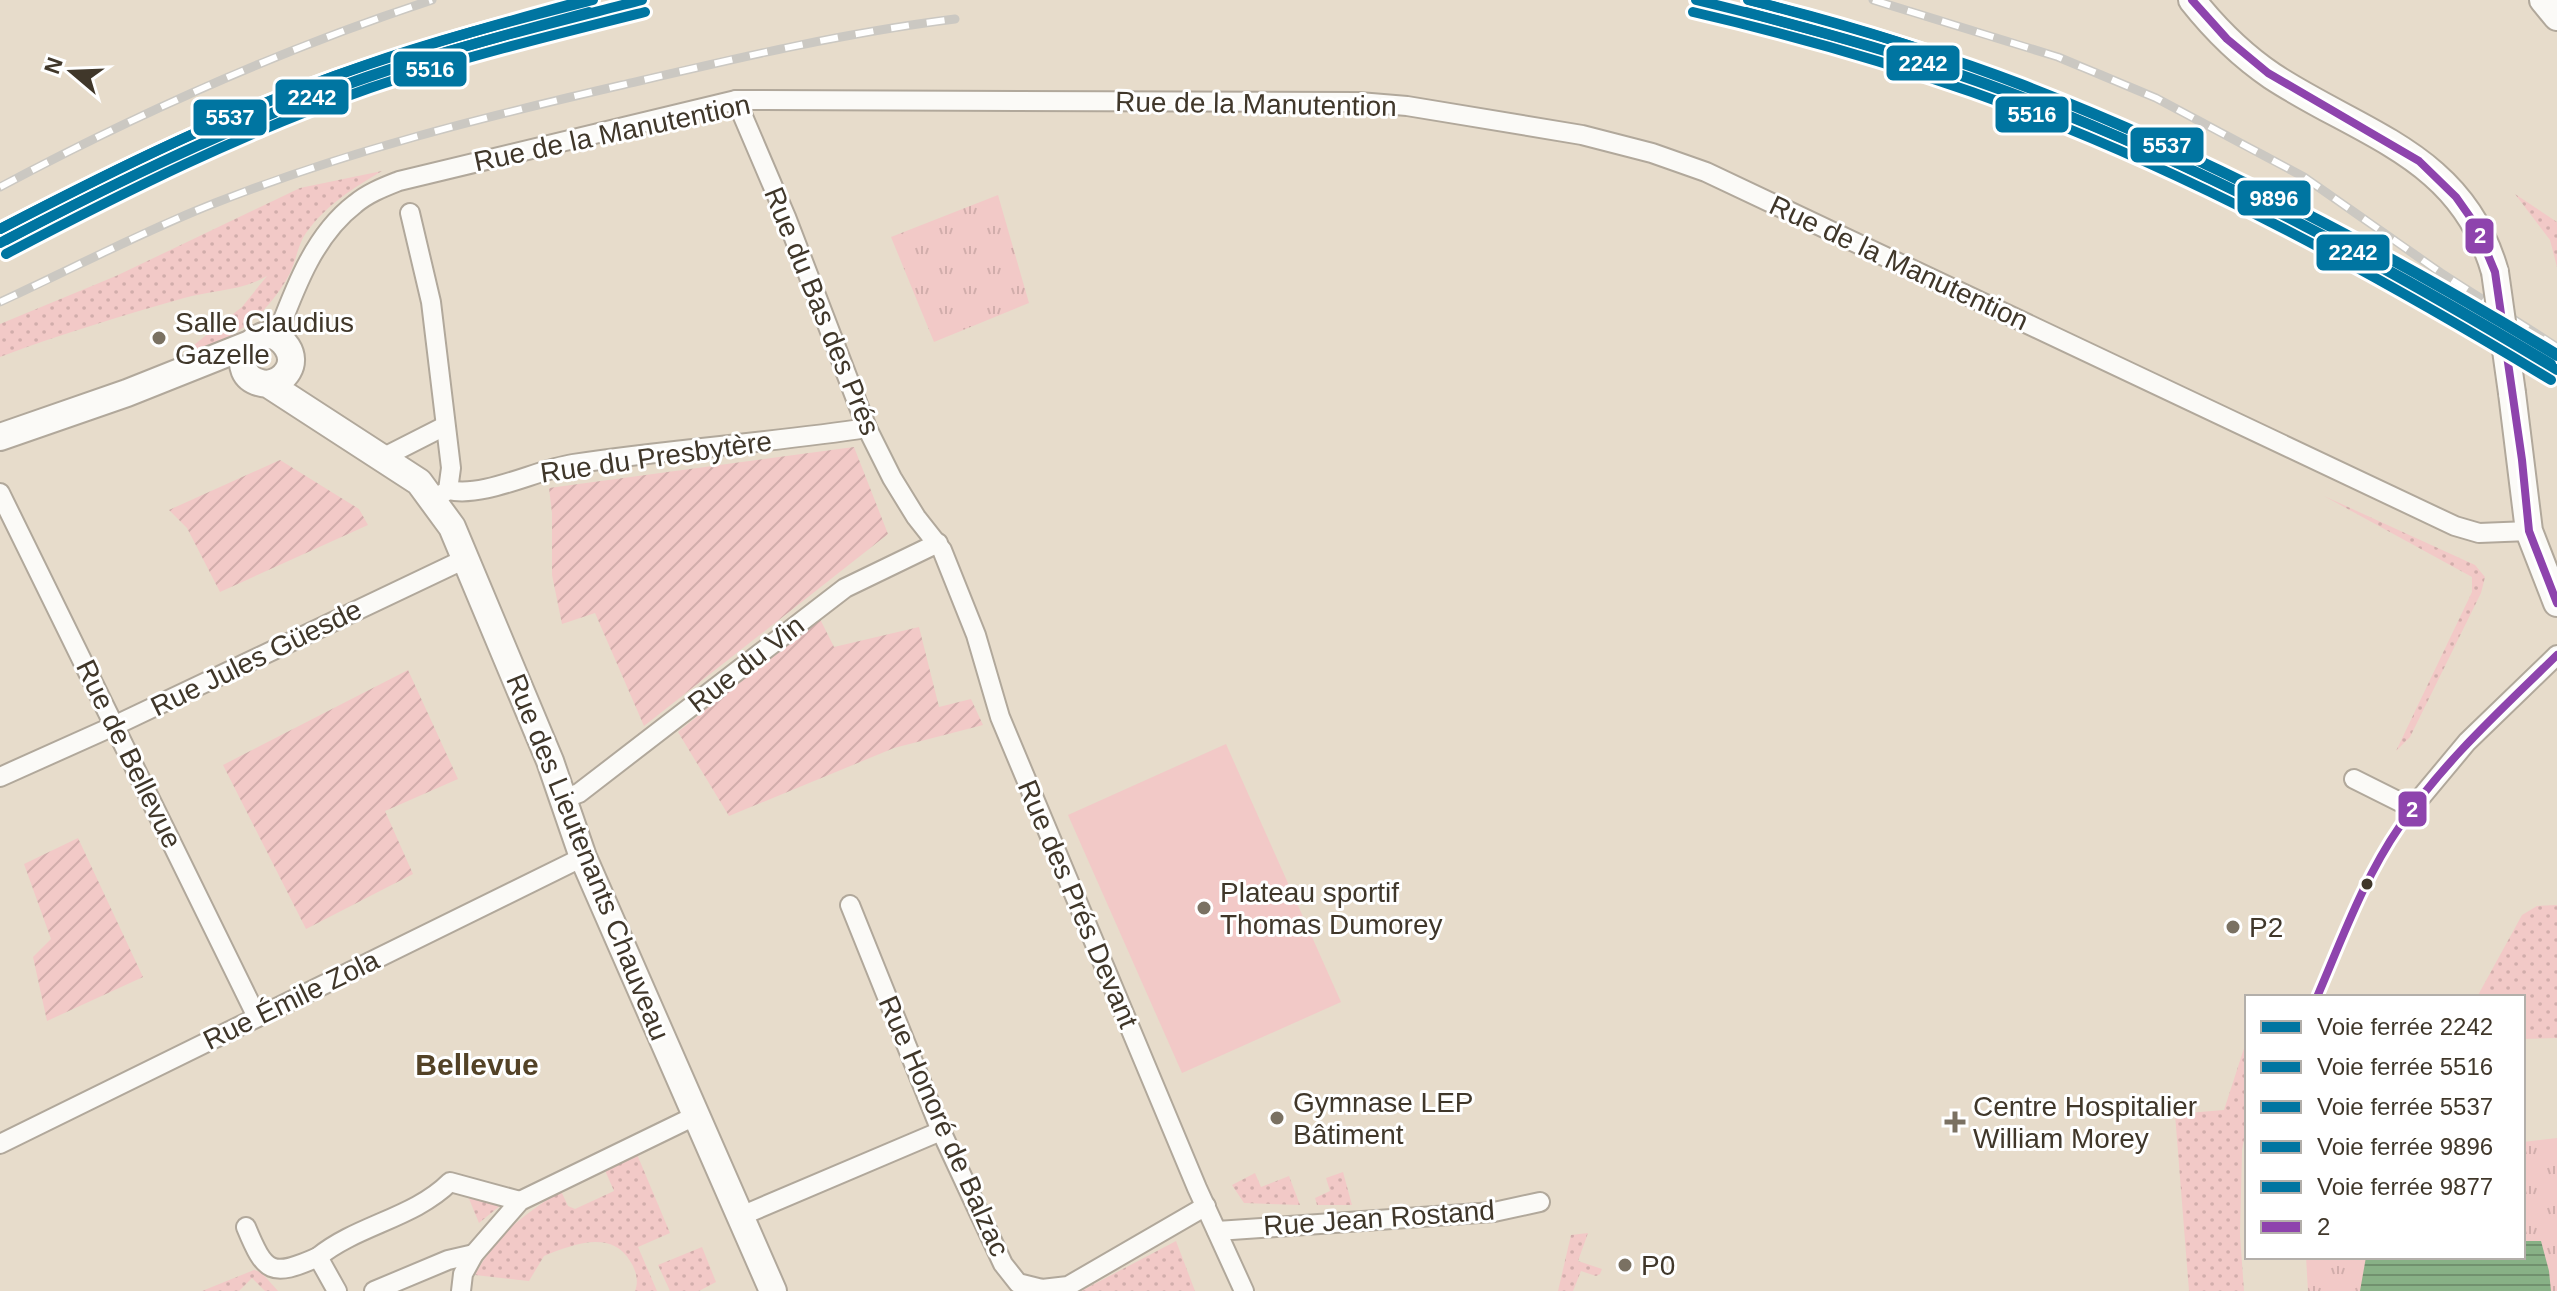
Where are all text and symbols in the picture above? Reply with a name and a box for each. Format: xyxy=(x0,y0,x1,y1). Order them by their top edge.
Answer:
north arrow xyxy=(32,32,112,112)
line badge: 2242 xyxy=(1885,44,1961,82)
line badge: 5516 xyxy=(392,50,468,88)
text: 2242 xyxy=(1899,51,1947,76)
text: N xyxy=(39,54,68,77)
text: 5516 xyxy=(406,57,454,82)
line badge: 2242 xyxy=(274,78,350,116)
text: 2242 xyxy=(288,85,336,110)
street label: Rue de la Manutention xyxy=(1115,86,1397,122)
street label: Rue de la Manutention xyxy=(471,89,753,177)
line badge: 5516 xyxy=(1994,95,2070,134)
line badge: 5537 xyxy=(192,98,268,137)
text: 5516 xyxy=(2008,102,2056,127)
text: 5537 xyxy=(206,105,254,130)
line badge: 5537 xyxy=(2129,126,2205,164)
text: 5537 xyxy=(2143,133,2191,158)
line badge: 9896 xyxy=(2236,179,2312,217)
street label: Rue du Bas des Prés xyxy=(758,183,886,439)
text: 9896 xyxy=(2250,186,2298,211)
street label: Rue de la Manutention xyxy=(1765,189,2033,337)
line badge: 2 xyxy=(2464,217,2495,255)
text: 2 xyxy=(2474,223,2486,248)
line badge: 2242 xyxy=(2315,233,2391,272)
text: 2242 xyxy=(2329,240,2377,265)
place label: Salle Claudius Gazelle xyxy=(175,307,354,370)
marker: Salle Claudius Gazelle xyxy=(150,329,168,347)
street label: Rue du Presbytère xyxy=(538,425,774,489)
street label: Rue Jules Güesde xyxy=(146,594,366,722)
street label: Rue du Vin xyxy=(682,609,810,719)
street label: Rue de Bellevue xyxy=(70,655,188,853)
street label: Rue des Lieutenants Chauveau xyxy=(500,669,676,1045)
street label: Rue des Prés Devant xyxy=(1012,775,1144,1033)
line badge: 2 xyxy=(2397,790,2428,828)
text: 2 xyxy=(2406,797,2418,822)
unlabelled marker xyxy=(2359,876,2375,892)
place label: Plateau sportif Thomas Dumorey xyxy=(1220,877,1443,940)
marker: Plateau sportif Thomas Dumorey xyxy=(1195,899,1213,917)
place label: P2 xyxy=(2249,912,2283,943)
marker: P2 xyxy=(2224,918,2242,936)
street label: Rue Émile Zola xyxy=(198,944,384,1056)
street label: Rue Honoré de Balzac xyxy=(873,991,1015,1261)
legend xyxy=(2245,995,2525,1259)
text: Voie ferrée 2242 xyxy=(2317,1013,2493,1040)
district label: Bellevue xyxy=(415,1048,539,1081)
text: Voie ferrée 5516 xyxy=(2317,1053,2493,1080)
place label: Gymnase LEP Bâtiment xyxy=(1293,1087,1474,1150)
place label: Centre Hospitalier William Morey xyxy=(1973,1091,2197,1154)
text: Voie ferrée 5537 xyxy=(2317,1093,2493,1120)
marker: Gymnase LEP Bâtiment xyxy=(1268,1109,1286,1127)
marker: Centre Hospitalier William Morey xyxy=(1944,1111,1966,1133)
text: Voie ferrée 9896 xyxy=(2317,1133,2493,1160)
text: Voie ferrée 9877 xyxy=(2317,1173,2493,1200)
street label: Rue Jean Rostand xyxy=(1262,1194,1496,1242)
text: 2 xyxy=(2317,1213,2330,1240)
place label: P0 xyxy=(1641,1250,1675,1281)
marker: P0 xyxy=(1616,1256,1634,1274)

